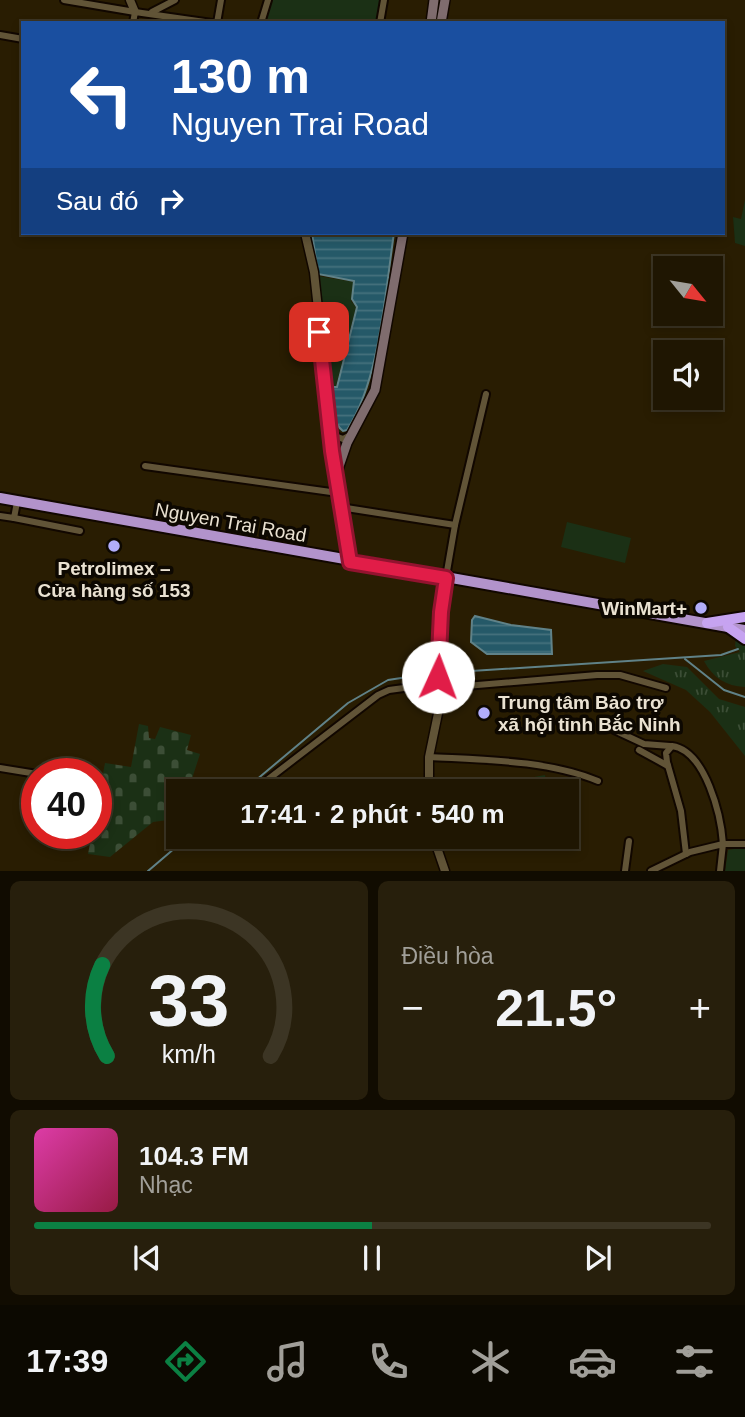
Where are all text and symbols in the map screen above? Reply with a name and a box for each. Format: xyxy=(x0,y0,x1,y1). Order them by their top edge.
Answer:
icon: left xyxy=(56,49,147,140)
text: 130 m xyxy=(171,49,310,103)
text: Nguyen Trai Road xyxy=(171,106,429,142)
icon: right xyxy=(152,182,190,220)
text: Sau đó xyxy=(56,186,138,216)
north arrow xyxy=(653,256,723,326)
map controls xyxy=(653,256,723,410)
pin xyxy=(289,302,349,362)
icon: arrive xyxy=(300,313,338,351)
button: sound xyxy=(653,340,723,410)
street label: Nguyen Trai Road xyxy=(154,499,308,546)
marker: Petrolimex – Cửa hàng số 153 xyxy=(106,538,122,554)
place label: Petrolimex – Cửa hàng số 153 xyxy=(37,558,191,601)
place label: WinMart+ xyxy=(601,598,687,619)
marker: WinMart+ xyxy=(693,600,709,616)
position arrow xyxy=(401,640,475,714)
place label: Trung tâm Bảo trợ xã hội tỉnh Bắc Ninh xyxy=(498,692,681,735)
marker: Trung tâm Bảo trợ xã hội tỉnh Bắc Ninh xyxy=(476,705,492,721)
speed limit sign: 40 xyxy=(21,758,112,849)
text: 17:41 · 2 phút · 540 m xyxy=(240,799,505,829)
text: Điều hòa xyxy=(402,943,494,969)
text: 33 xyxy=(148,961,229,1042)
text: 21.5° xyxy=(495,979,617,1037)
text: − xyxy=(402,987,424,1029)
text: + xyxy=(689,987,711,1029)
text: km/h xyxy=(162,1040,216,1068)
text: 104.3 FM xyxy=(139,1141,249,1171)
text: Nhạc xyxy=(139,1172,193,1198)
icon: previous xyxy=(128,1239,166,1277)
icon: pause xyxy=(353,1239,391,1277)
icon: next xyxy=(579,1239,617,1277)
icon: directions xyxy=(161,1337,210,1386)
icon: music xyxy=(263,1337,312,1386)
icon: phone xyxy=(364,1337,413,1386)
icon: climate xyxy=(466,1337,515,1386)
icon: car xyxy=(568,1337,617,1386)
icon: filters xyxy=(670,1337,719,1386)
text: 17:39 xyxy=(26,1343,108,1379)

